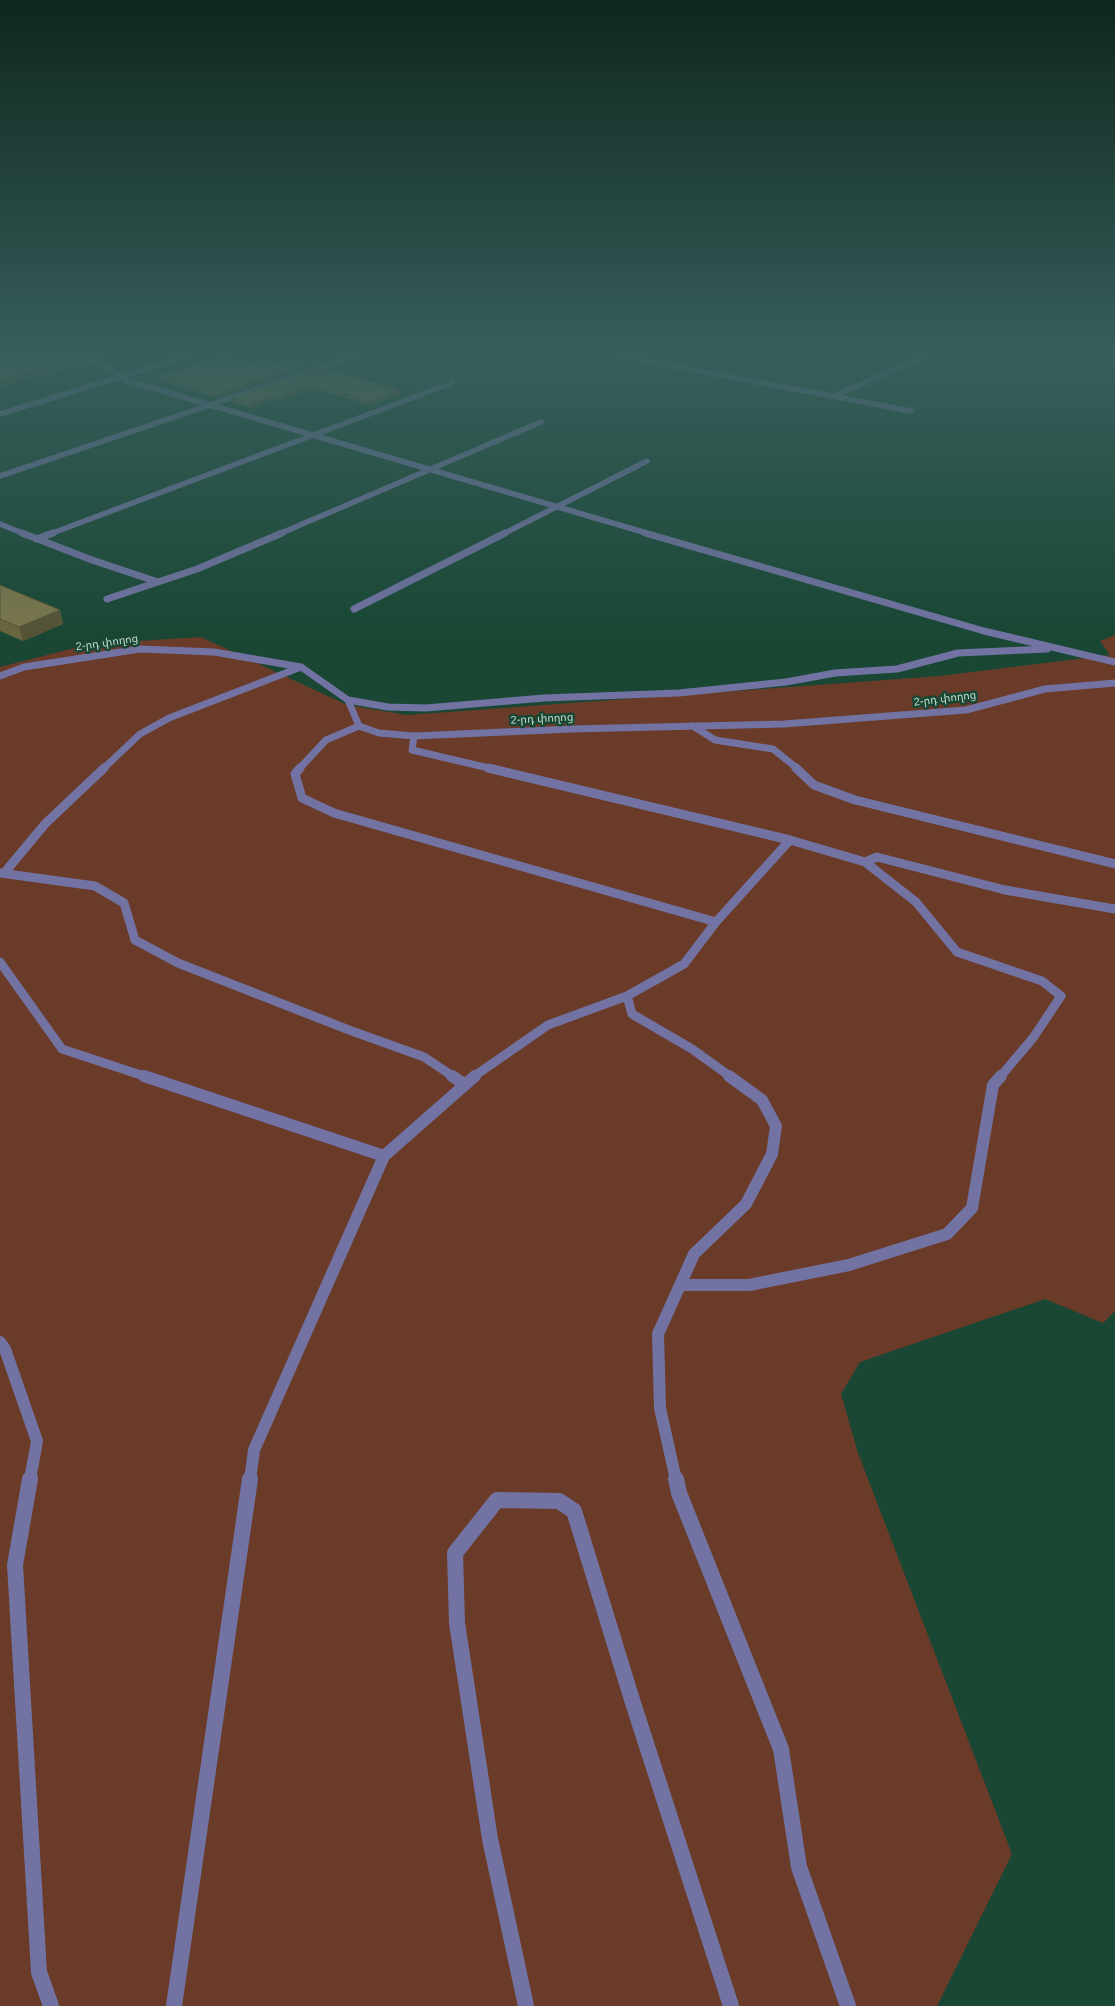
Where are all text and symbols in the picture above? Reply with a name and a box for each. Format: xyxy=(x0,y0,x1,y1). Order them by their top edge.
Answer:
street label: 2-րդ փողոց xyxy=(75,632,139,654)
street label: 2-րդ փողոց xyxy=(913,689,977,709)
street label: 2-րդ փողոց xyxy=(510,711,574,727)

